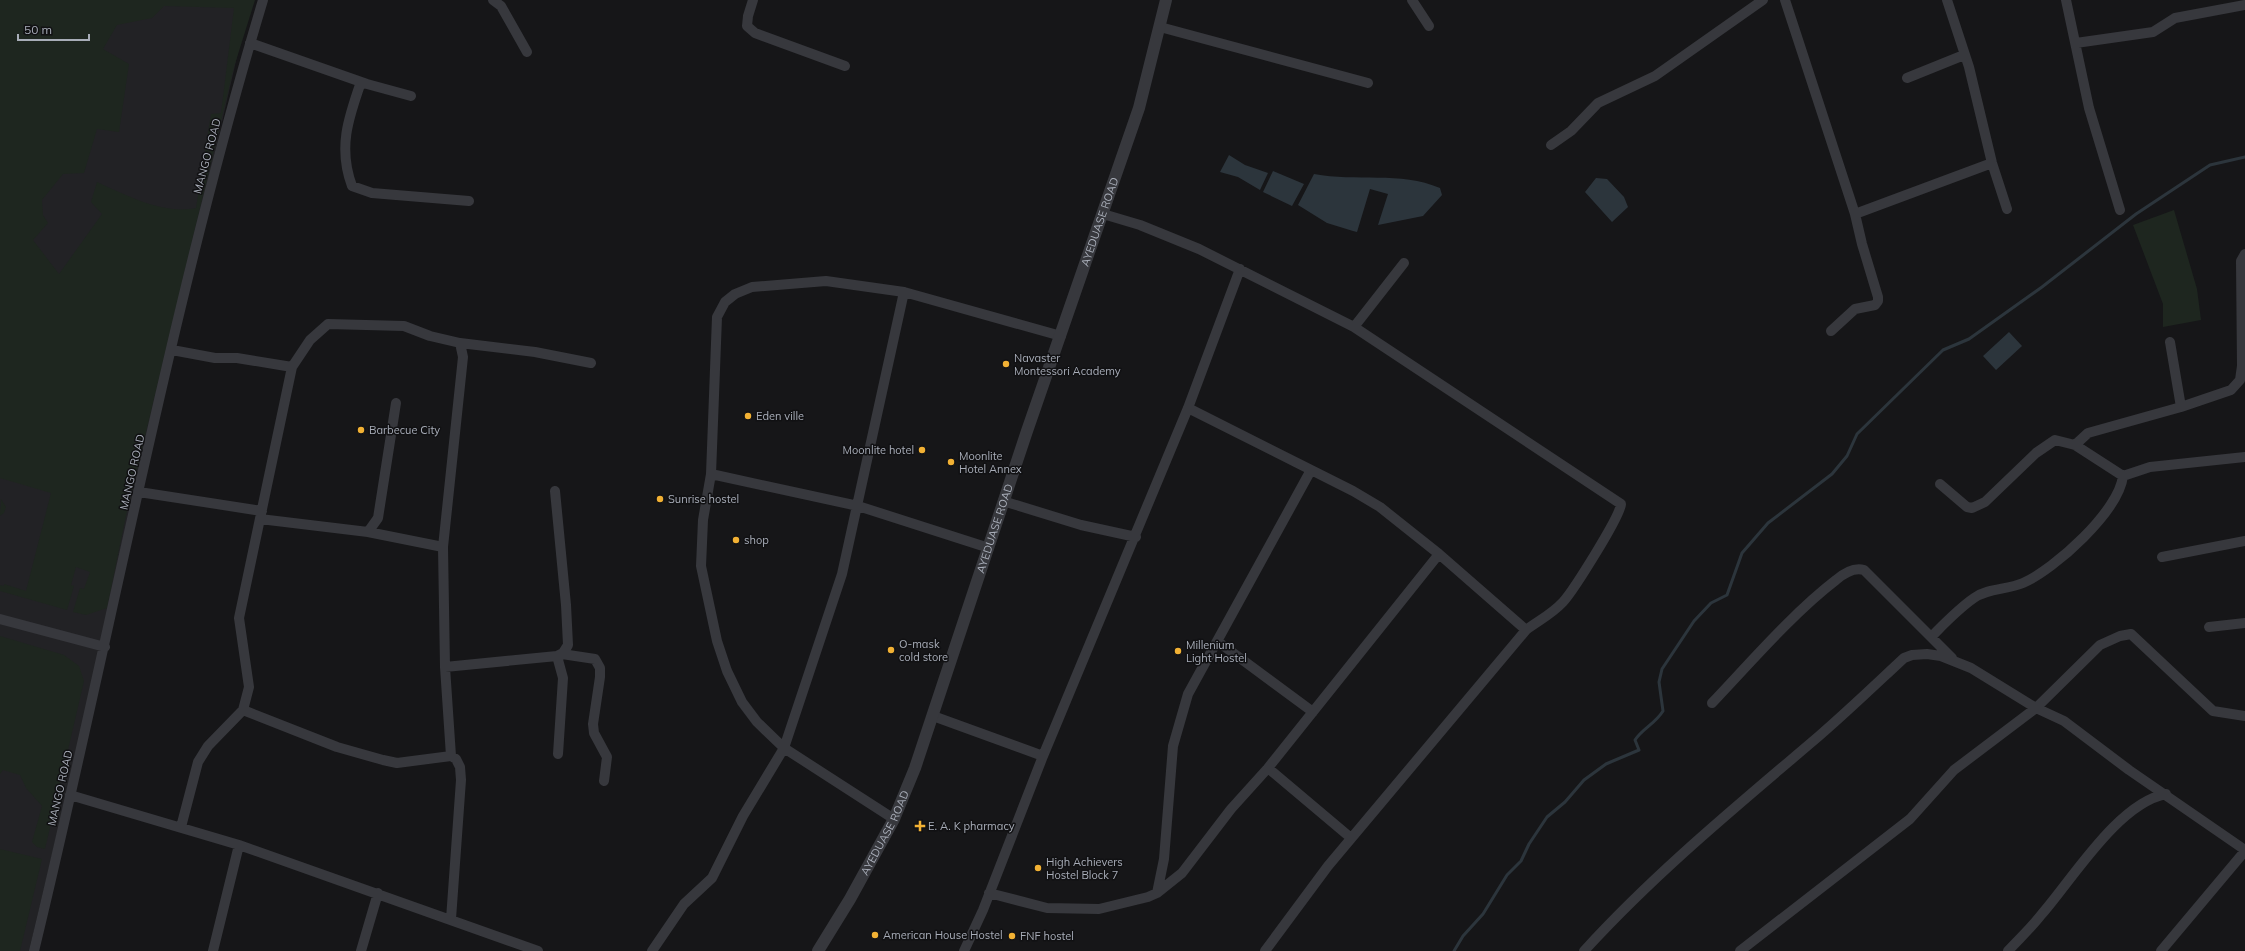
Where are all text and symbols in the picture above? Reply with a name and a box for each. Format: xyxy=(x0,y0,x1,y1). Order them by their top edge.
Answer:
scale bar xyxy=(18,16,89,42)
text: 50 m xyxy=(24,22,52,37)
street label: MANGO ROAD xyxy=(190,117,224,195)
street label: AYEDUASE ROAD xyxy=(1078,175,1121,268)
place label: Navaster Montessori Academy xyxy=(1014,351,1121,378)
marker: Navaster Montessori Academy xyxy=(1001,359,1011,369)
place label: Eden ville xyxy=(756,409,804,423)
marker: Eden ville xyxy=(743,411,753,421)
place label: Barbecue City xyxy=(369,423,440,437)
marker: Barbecue City xyxy=(356,425,366,435)
street label: MANGO ROAD xyxy=(116,433,148,511)
place label: Moonlite hotel xyxy=(843,443,914,457)
marker: Moonlite hotel xyxy=(917,445,927,455)
place label: Moonlite Hotel Annex xyxy=(959,449,1022,476)
marker: Moonlite Hotel Annex xyxy=(946,457,956,467)
street label: AYEDUASE ROAD xyxy=(973,482,1016,575)
place label: Sunrise hostel xyxy=(668,492,739,506)
marker: Sunrise hostel xyxy=(655,494,665,504)
place label: shop xyxy=(744,533,769,547)
marker: shop xyxy=(731,535,741,545)
place label: O-mask cold store xyxy=(899,637,948,664)
place label: Millenium Light Hostel xyxy=(1186,638,1247,665)
marker: O-mask cold store xyxy=(886,645,896,655)
marker: Millenium Light Hostel xyxy=(1173,646,1183,656)
street label: MANGO ROAD xyxy=(44,749,76,827)
street label: AYEDUASE ROAD xyxy=(857,788,912,878)
place label: E. A. K pharmacy xyxy=(928,819,1015,833)
marker: E. A. K pharmacy xyxy=(915,821,925,831)
place label: High Achievers Hostel Block 7 xyxy=(1046,855,1123,882)
marker: High Achievers Hostel Block 7 xyxy=(1033,863,1043,873)
place label: American House Hostel xyxy=(883,928,1003,942)
place label: FNF hostel xyxy=(1020,929,1074,943)
marker: American House Hostel xyxy=(870,930,880,940)
marker: FNF hostel xyxy=(1007,931,1017,941)

